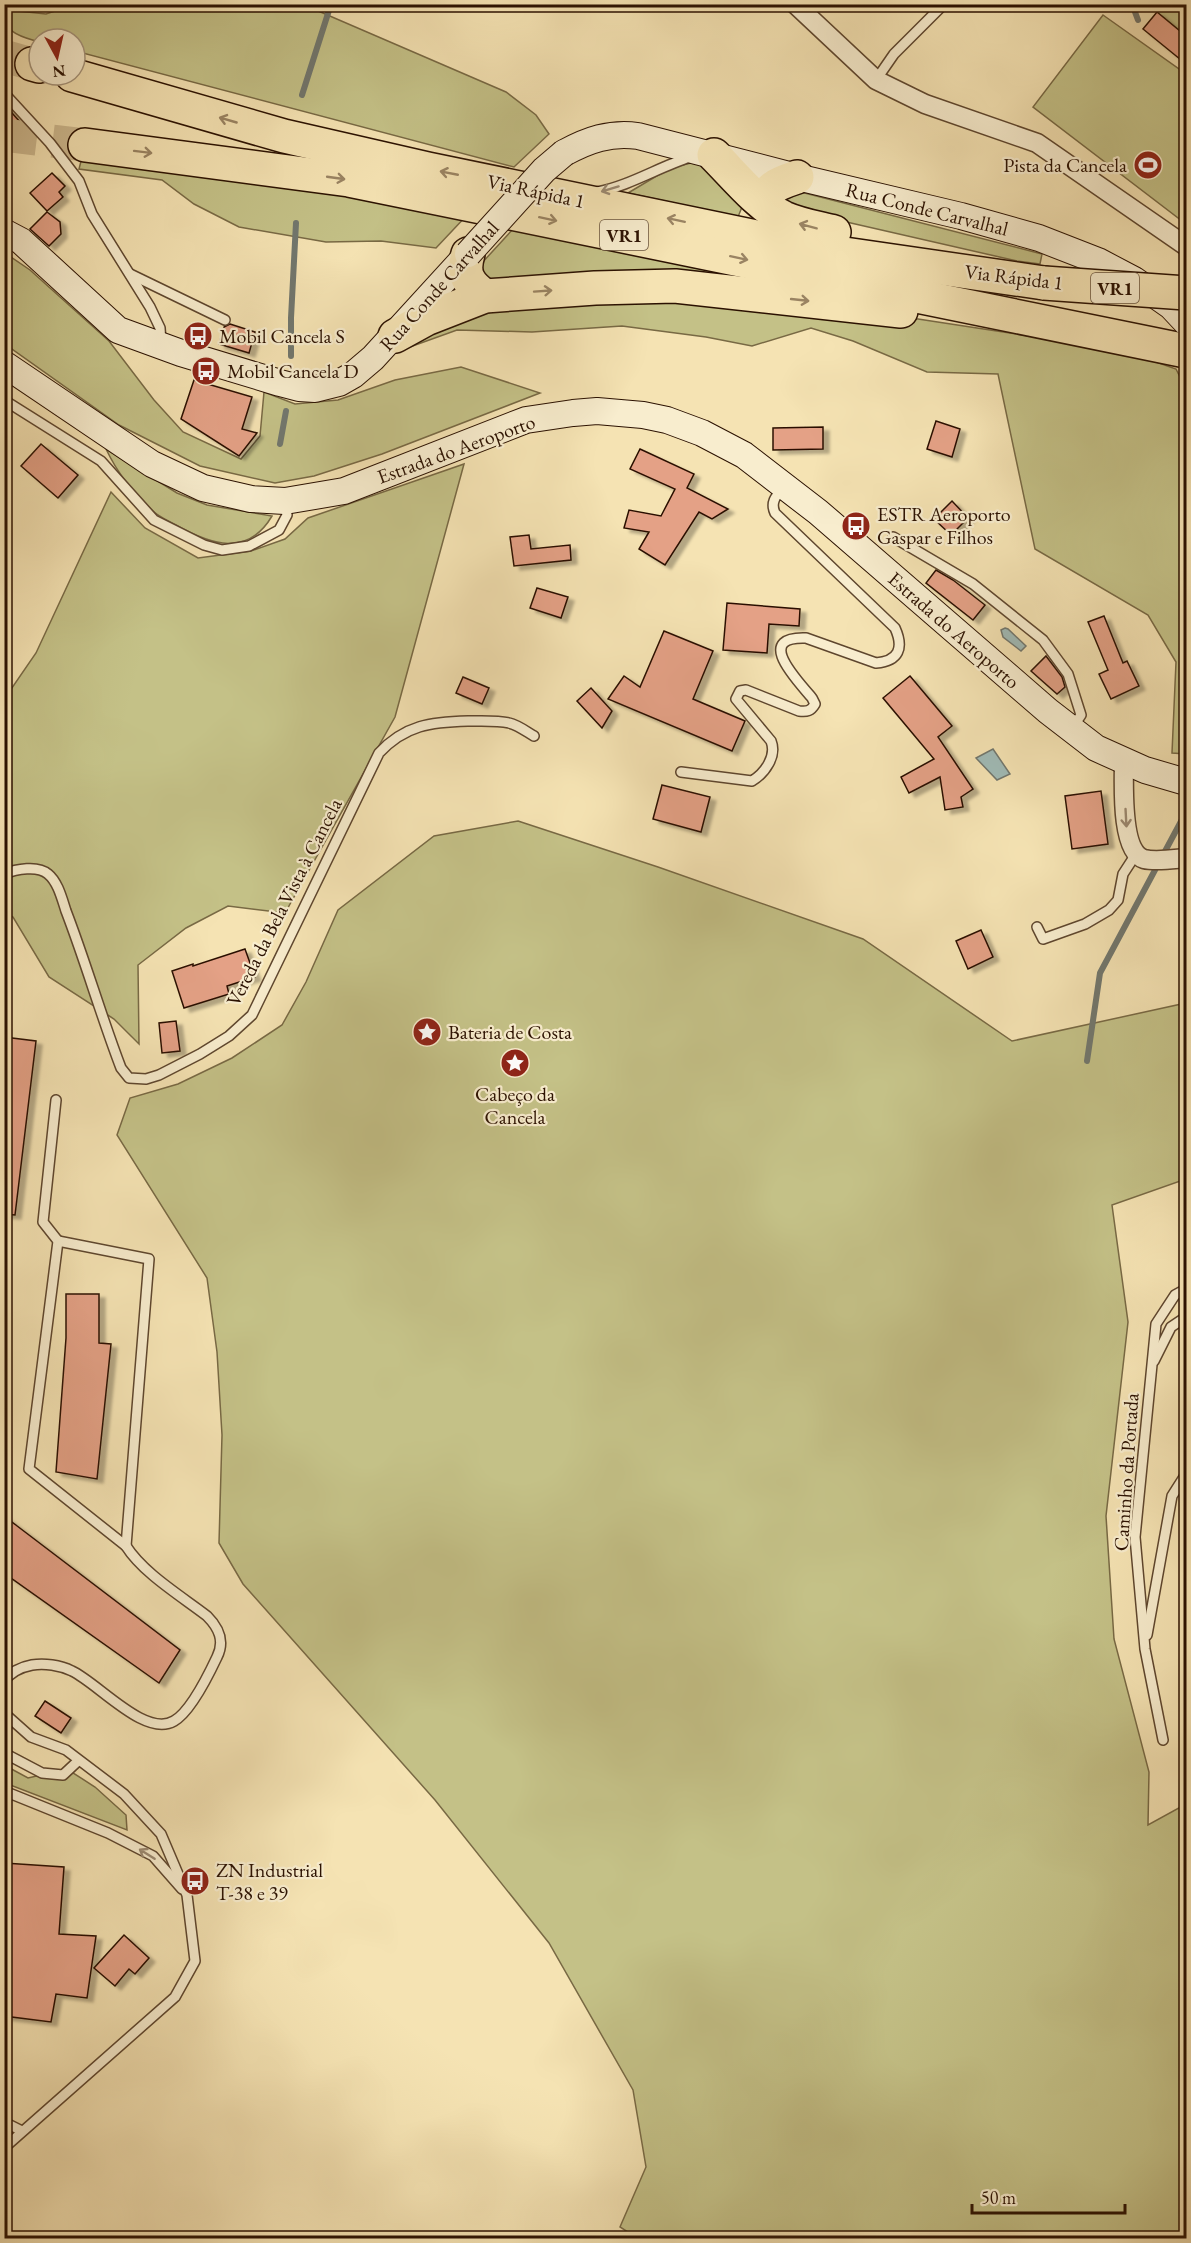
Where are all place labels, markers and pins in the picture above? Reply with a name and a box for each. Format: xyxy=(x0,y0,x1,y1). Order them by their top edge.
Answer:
sports icon: Pista da Cancela xyxy=(1132,149,1164,181)
place label: Pista da Cancela xyxy=(1003,152,1127,178)
bus stop icon: Mobil Cancela S xyxy=(182,320,214,352)
place label: Mobil Cancela S xyxy=(219,323,345,349)
bus stop icon: Mobil Cancela D xyxy=(190,355,222,387)
place label: Mobil Cancela D xyxy=(227,358,359,384)
place label: ESTR Aeroporto Gaspar e Filhos xyxy=(877,501,1011,550)
bus stop icon: ESTR Aeroporto Gaspar e Filhos xyxy=(840,510,872,542)
place icon: Bateria de Costa xyxy=(411,1016,443,1048)
place label: Bateria de Costa xyxy=(448,1019,572,1045)
place icon: Cabeço da Cancela xyxy=(499,1047,531,1079)
place label: Cabeço da Cancela xyxy=(475,1081,555,1130)
place label: ZN Industrial T-38 e 39 xyxy=(216,1857,323,1906)
bus stop icon: ZN Industrial T-38 e 39 xyxy=(179,1865,211,1897)

